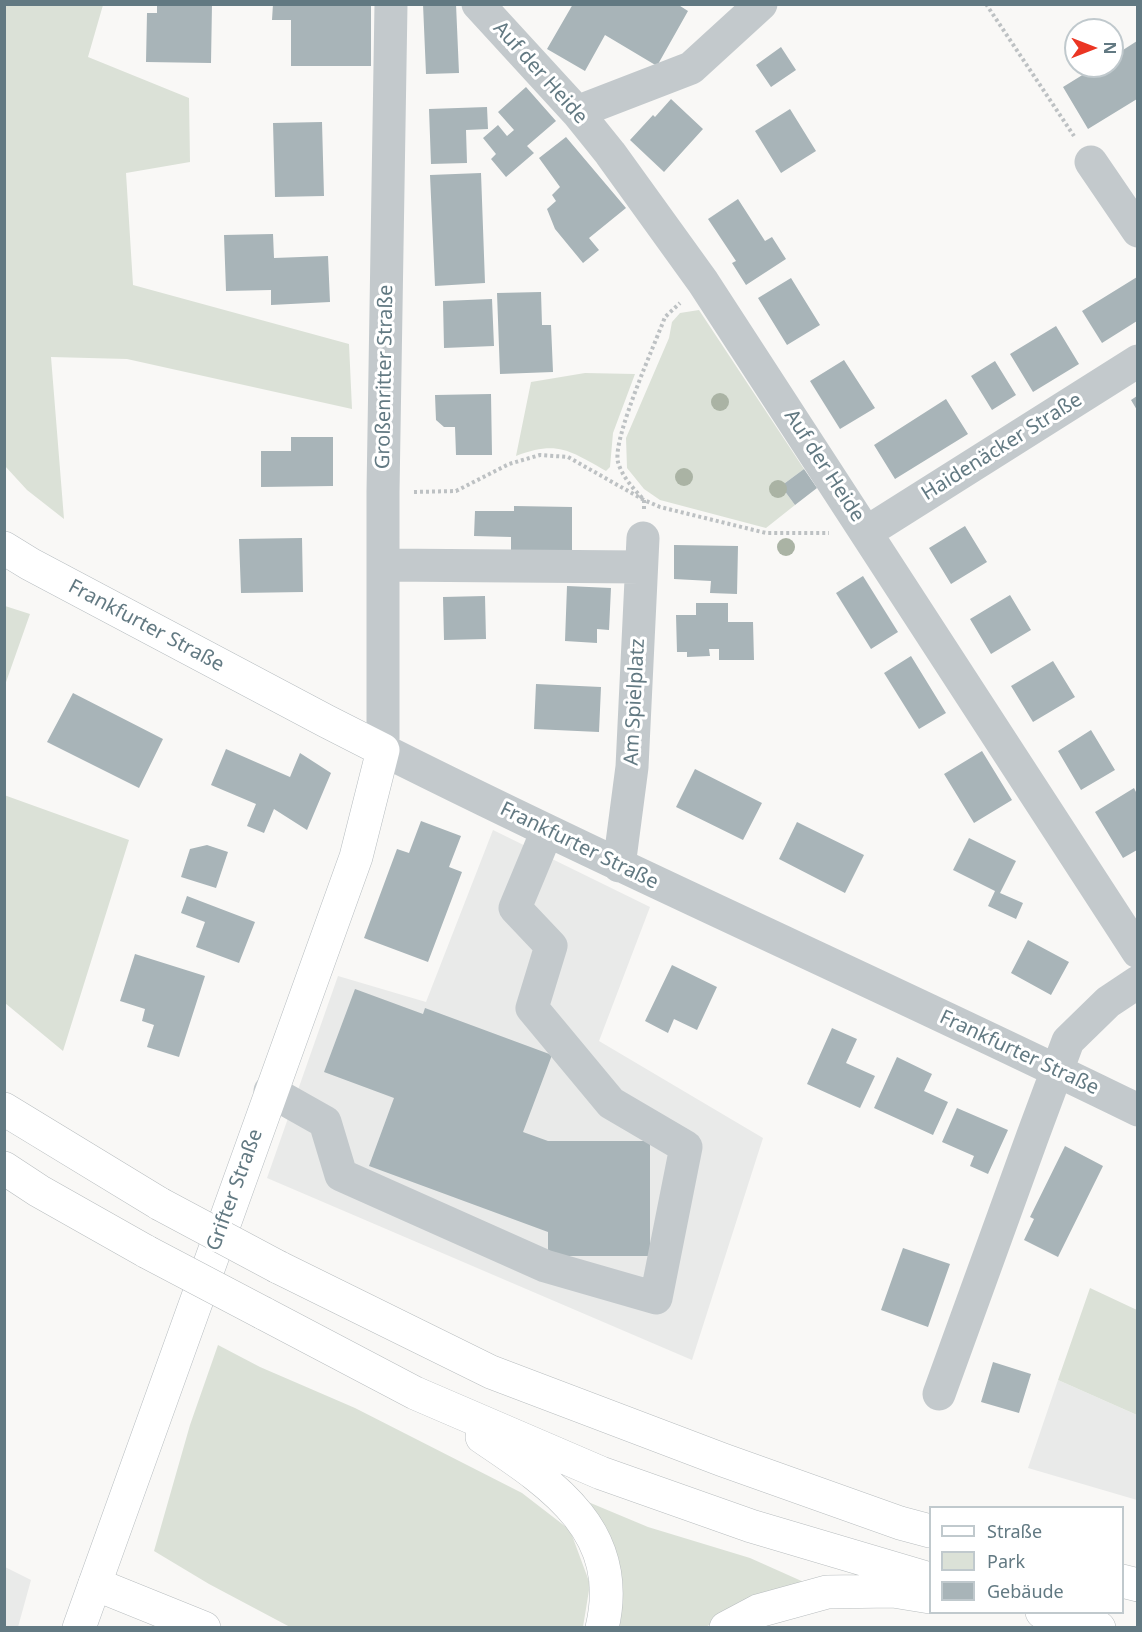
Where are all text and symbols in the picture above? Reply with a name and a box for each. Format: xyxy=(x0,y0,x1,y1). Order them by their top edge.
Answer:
street label: Auf der Heide xyxy=(488,17,592,129)
north arrow xyxy=(1064,18,1124,78)
text: N xyxy=(1099,41,1121,55)
street label: Großenritter Straße xyxy=(371,285,399,469)
street label: Haidenäcker Straße xyxy=(917,388,1087,506)
street label: Auf der Heide xyxy=(779,405,869,527)
street label: Frankfurter Straße xyxy=(64,575,228,677)
street label: Am Spielplatz xyxy=(620,638,650,766)
street label: Frankfurter Straße xyxy=(496,797,662,895)
street label: Frankfurter Straße xyxy=(935,1006,1103,1100)
street label: Grifter Straße xyxy=(202,1126,268,1254)
legend xyxy=(929,1506,1124,1614)
text: Straße xyxy=(987,1519,1042,1543)
text: Park xyxy=(987,1549,1025,1573)
text: Gebäude xyxy=(987,1579,1064,1603)

